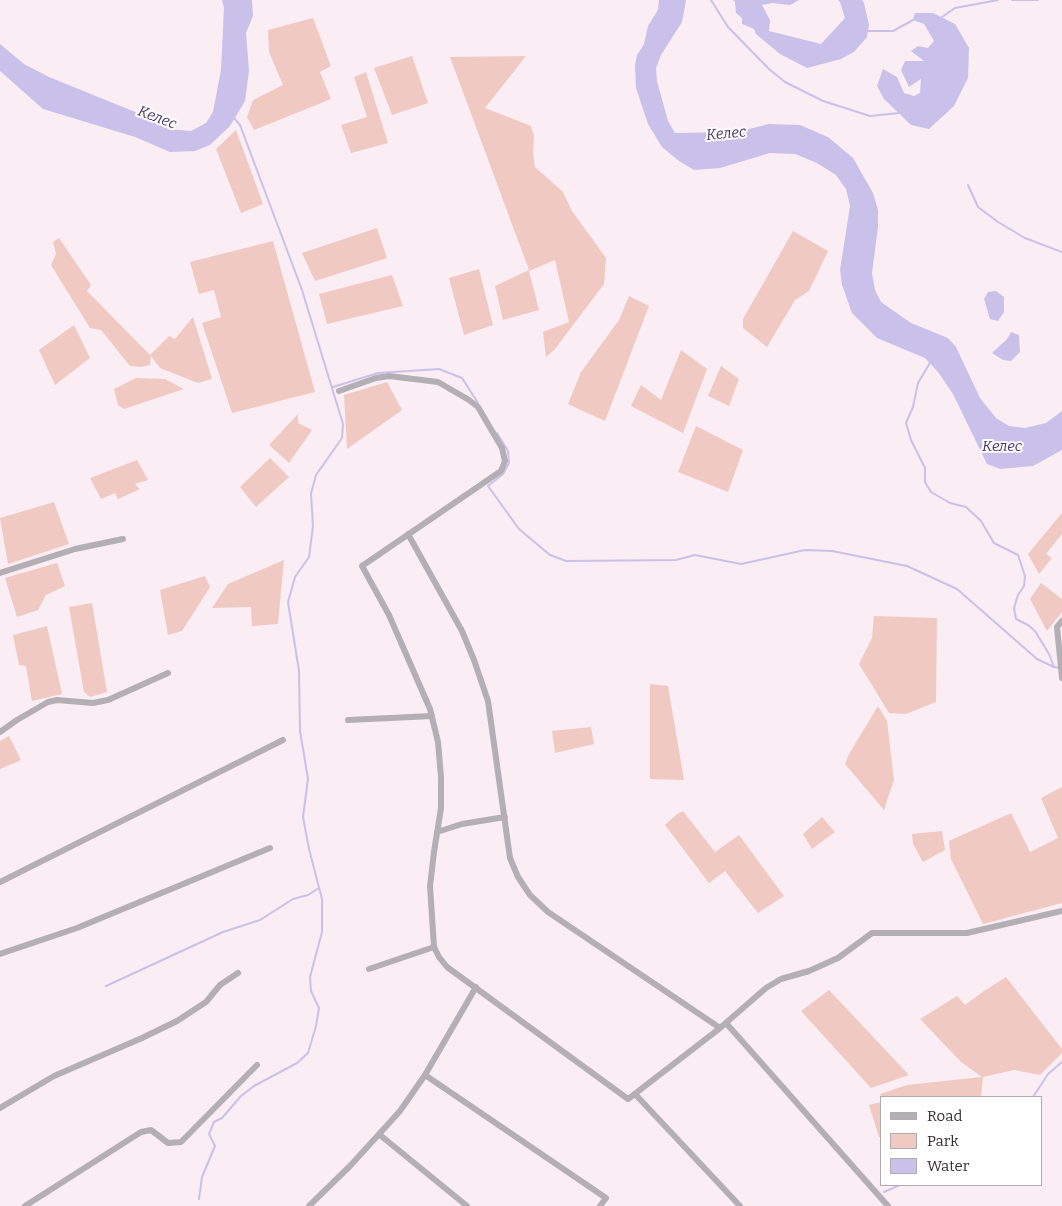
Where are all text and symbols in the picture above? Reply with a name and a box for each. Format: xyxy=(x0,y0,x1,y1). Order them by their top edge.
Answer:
water label: Келес xyxy=(135,102,179,134)
water label: Келес xyxy=(705,123,747,145)
water label: Келес xyxy=(982,438,1022,456)
legend xyxy=(880,1096,1042,1186)
text: Road xyxy=(927,1107,962,1125)
text: Park xyxy=(927,1132,959,1150)
text: Water xyxy=(927,1157,969,1175)

